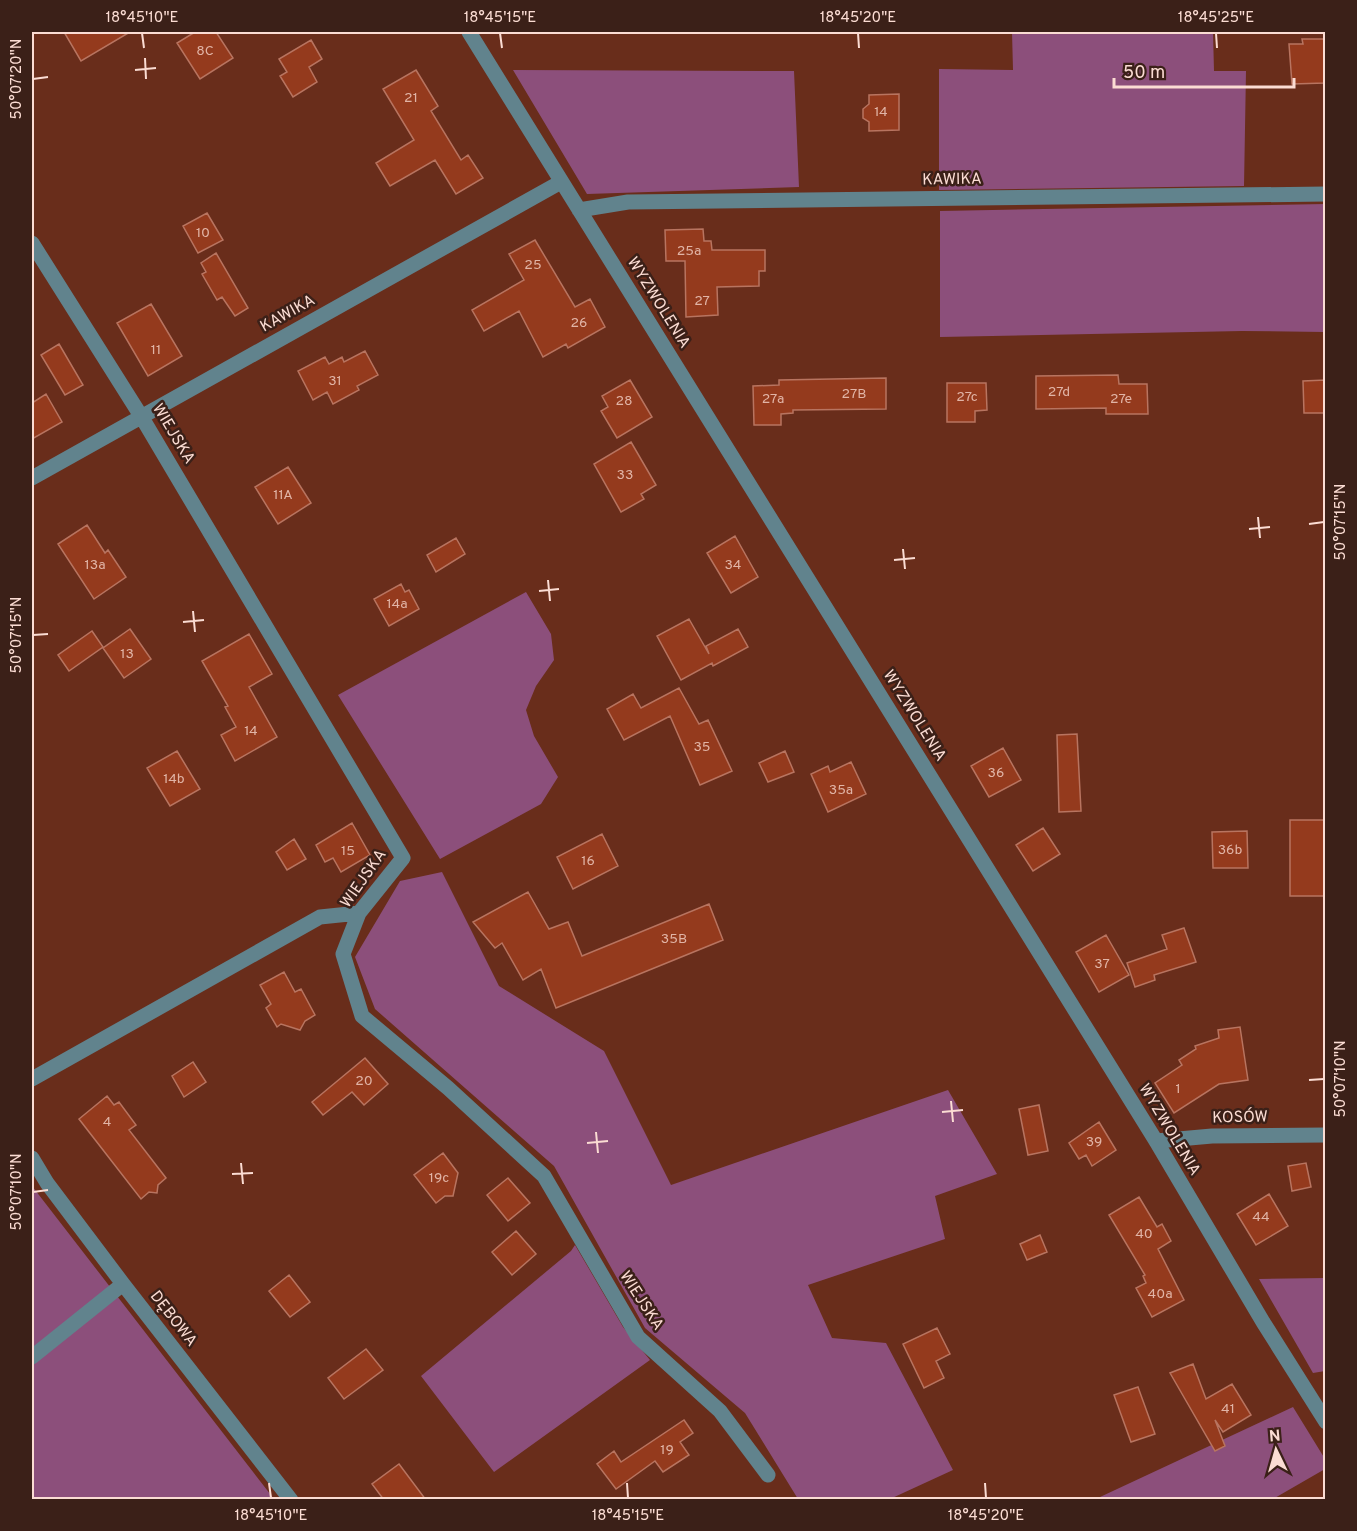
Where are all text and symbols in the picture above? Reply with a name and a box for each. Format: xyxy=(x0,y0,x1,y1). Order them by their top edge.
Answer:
text: 18°45'10"E xyxy=(106,9,179,28)
text: 18°45'15"E xyxy=(464,9,536,28)
text: 18°45'20"E xyxy=(820,9,896,28)
text: 18°45'25"E xyxy=(1178,9,1254,28)
text: 50°07'20"N xyxy=(8,39,27,119)
house number: 8C xyxy=(196,43,214,60)
scale bar xyxy=(1114,51,1294,89)
text: 50 m xyxy=(1123,62,1165,85)
house number: 21 xyxy=(404,90,418,107)
house number: 14 xyxy=(874,104,888,121)
street label: KAWIKA xyxy=(922,169,982,191)
house number: 10 xyxy=(196,225,210,242)
house number: 25a xyxy=(677,243,701,260)
street label: WYZWOLENIA xyxy=(622,254,694,352)
house number: 25 xyxy=(524,257,542,274)
street label: KAWIKA xyxy=(257,291,319,337)
house number: 27 xyxy=(694,293,710,310)
house number: 26 xyxy=(571,315,587,332)
house number: 11 xyxy=(151,342,161,359)
house number: 31 xyxy=(328,373,342,390)
house number: 27d xyxy=(1048,384,1070,401)
house number: 27B xyxy=(842,386,866,403)
house number: 27c xyxy=(956,389,978,406)
house number: 27a xyxy=(762,391,784,408)
house number: 27e xyxy=(1110,391,1132,408)
house number: 28 xyxy=(615,393,633,410)
street label: WIEJSKA xyxy=(147,400,199,468)
house number: 33 xyxy=(617,467,633,484)
text: 50°07'15"N xyxy=(1332,484,1351,560)
house number: 11A xyxy=(273,487,293,504)
house number: 13a xyxy=(84,557,106,574)
house number: 34 xyxy=(724,557,742,574)
house number: 14a xyxy=(387,596,408,613)
text: 50°07'15"N xyxy=(8,597,27,673)
house number: 13 xyxy=(120,646,134,663)
street label: WYZWOLENIA xyxy=(878,667,950,765)
house number: 14 xyxy=(244,723,258,740)
house number: 35 xyxy=(693,739,711,756)
house number: 36 xyxy=(988,765,1004,782)
house number: 14b xyxy=(163,771,185,788)
house number: 35a xyxy=(829,782,853,799)
house number: 36b xyxy=(1218,842,1242,859)
house number: 15 xyxy=(341,843,355,860)
street label: WIEJSKA xyxy=(337,846,391,912)
house number: 16 xyxy=(581,853,595,870)
house number: 35B xyxy=(661,931,687,948)
house number: 37 xyxy=(1094,956,1110,973)
text: 50°07'10"N xyxy=(1332,1040,1351,1118)
house number: 20 xyxy=(355,1073,373,1090)
street label: WYZWOLENIA xyxy=(1134,1080,1204,1180)
house number: 1 xyxy=(1175,1081,1181,1098)
street label: KOSÓW xyxy=(1212,1106,1268,1128)
house number: 4 xyxy=(103,1114,111,1131)
house number: 39 xyxy=(1086,1134,1102,1151)
text: 50°07'10"N xyxy=(8,1153,27,1231)
house number: 19c xyxy=(429,1170,449,1187)
house number: 44 xyxy=(1252,1209,1270,1226)
house number: 40 xyxy=(1135,1226,1153,1243)
street label: WIEJSKA xyxy=(614,1268,668,1335)
house number: 40a xyxy=(1147,1286,1173,1303)
street label: DĘBOWA xyxy=(145,1287,201,1351)
house number: 41 xyxy=(1221,1401,1235,1418)
north arrow xyxy=(1246,1420,1306,1480)
text: N xyxy=(1268,1427,1281,1448)
house number: 19 xyxy=(660,1442,674,1459)
text: 18°45'10"E xyxy=(235,1507,308,1526)
text: 18°45'15"E xyxy=(592,1507,664,1526)
text: 18°45'20"E xyxy=(948,1507,1024,1526)

